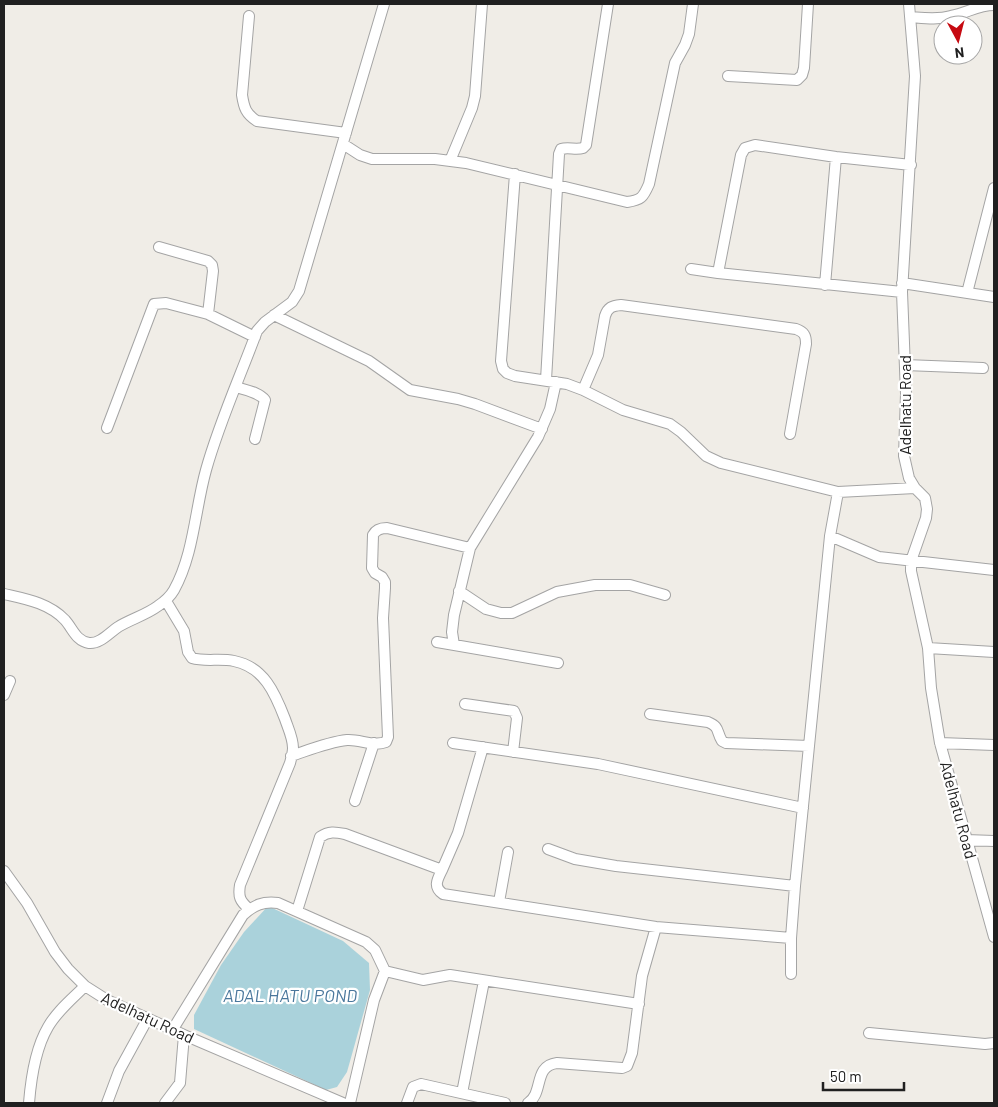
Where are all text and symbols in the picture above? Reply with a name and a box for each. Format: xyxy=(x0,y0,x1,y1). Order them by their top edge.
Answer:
north arrow xyxy=(933,15,983,65)
text: N xyxy=(954,44,965,62)
street label: Adelhatu Road xyxy=(895,355,914,455)
street label: Adelhatu Road xyxy=(937,759,981,861)
water label: ADAL HATU POND xyxy=(223,984,357,1006)
street label: Adelhatu Road xyxy=(99,987,197,1047)
scale bar xyxy=(823,1060,904,1092)
text: 50 m xyxy=(830,1067,862,1085)

